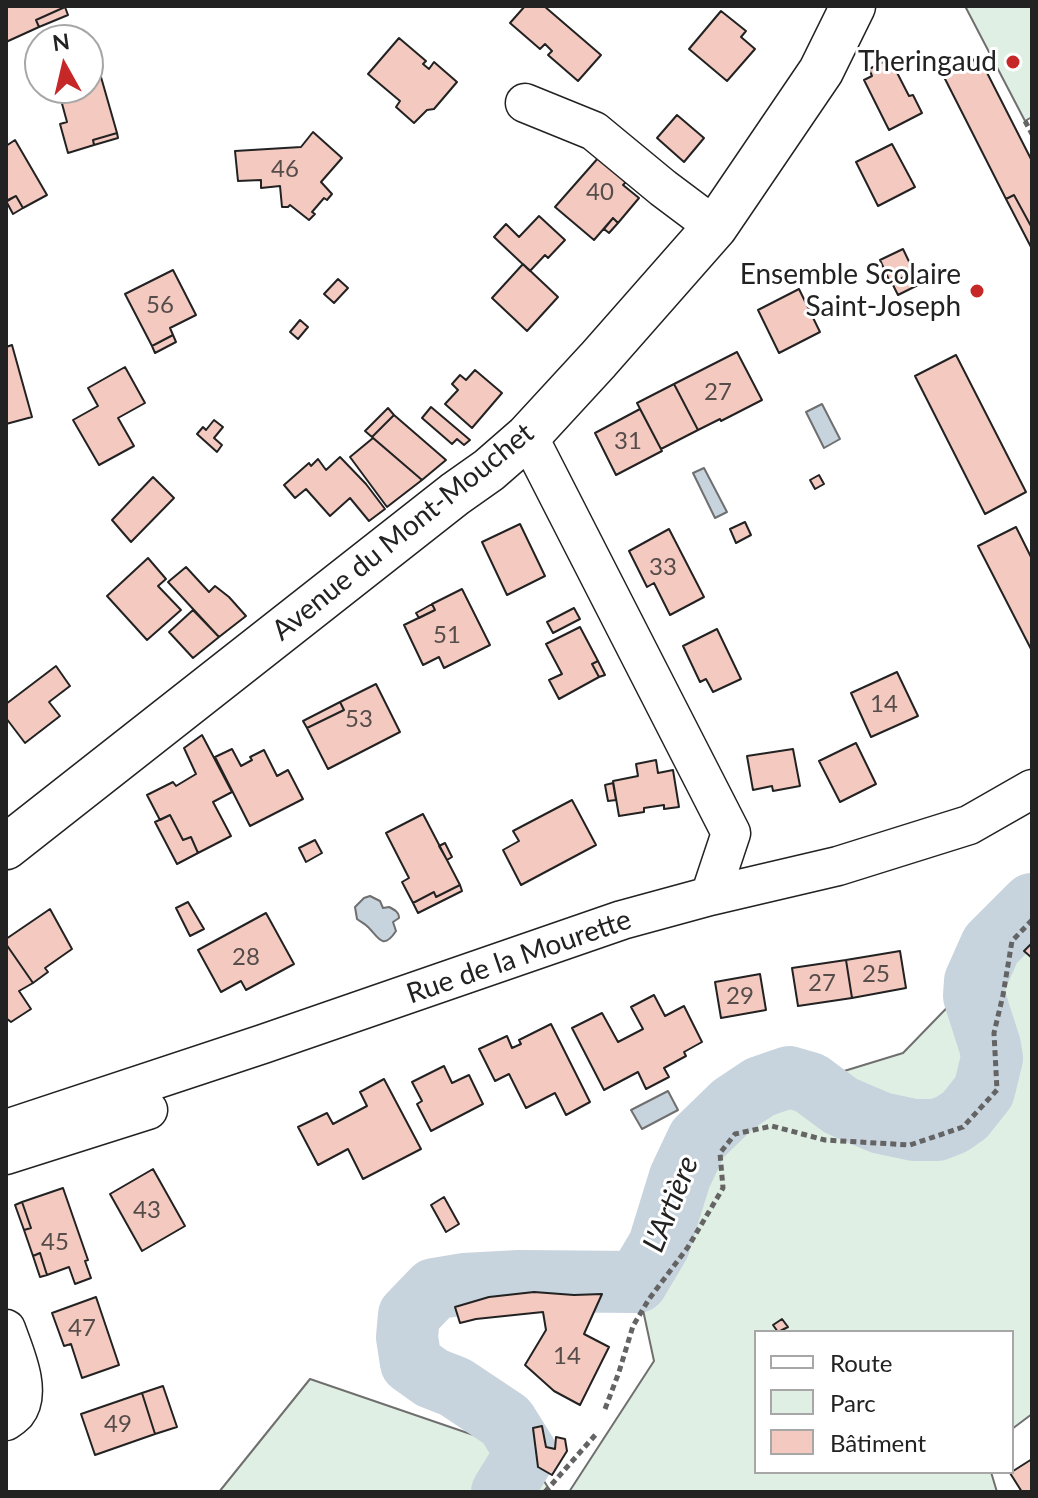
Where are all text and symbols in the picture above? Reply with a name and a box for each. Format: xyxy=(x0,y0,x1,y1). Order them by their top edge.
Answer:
north arrow xyxy=(24,24,104,104)
text: N xyxy=(51,27,71,56)
place label: Theringaud xyxy=(858,45,997,79)
marker: Theringaud xyxy=(1004,53,1022,71)
house number: 46 xyxy=(271,155,299,183)
house number: 40 xyxy=(586,178,614,206)
place label: Ensemble Scolaire Saint-Joseph xyxy=(740,258,961,324)
marker: Ensemble Scolaire Saint-Joseph xyxy=(968,282,986,300)
house number: 56 xyxy=(146,291,174,319)
house number: 27 xyxy=(704,378,732,406)
street label: Avenue du Mont-Mouchet xyxy=(266,416,540,648)
house number: 31 xyxy=(614,427,642,455)
house number: 33 xyxy=(649,553,677,581)
house number: 51 xyxy=(433,621,461,649)
house number: 14 xyxy=(870,690,898,718)
house number: 53 xyxy=(345,705,373,733)
street label: Rue de la Mourette xyxy=(402,903,636,1011)
house number: 28 xyxy=(232,943,260,971)
house number: 25 xyxy=(862,960,890,988)
house number: 27 xyxy=(808,969,836,997)
house number: 29 xyxy=(726,982,754,1010)
water label: L'Artière xyxy=(636,1151,706,1257)
house number: 43 xyxy=(133,1196,161,1224)
house number: 45 xyxy=(41,1228,69,1256)
house number: 47 xyxy=(68,1314,96,1342)
legend xyxy=(754,1330,1014,1474)
house number: 14 xyxy=(553,1342,581,1370)
text: Route xyxy=(830,1348,892,1377)
text: Parc xyxy=(830,1388,876,1417)
house number: 49 xyxy=(104,1410,132,1438)
text: Bâtiment xyxy=(830,1428,926,1457)

